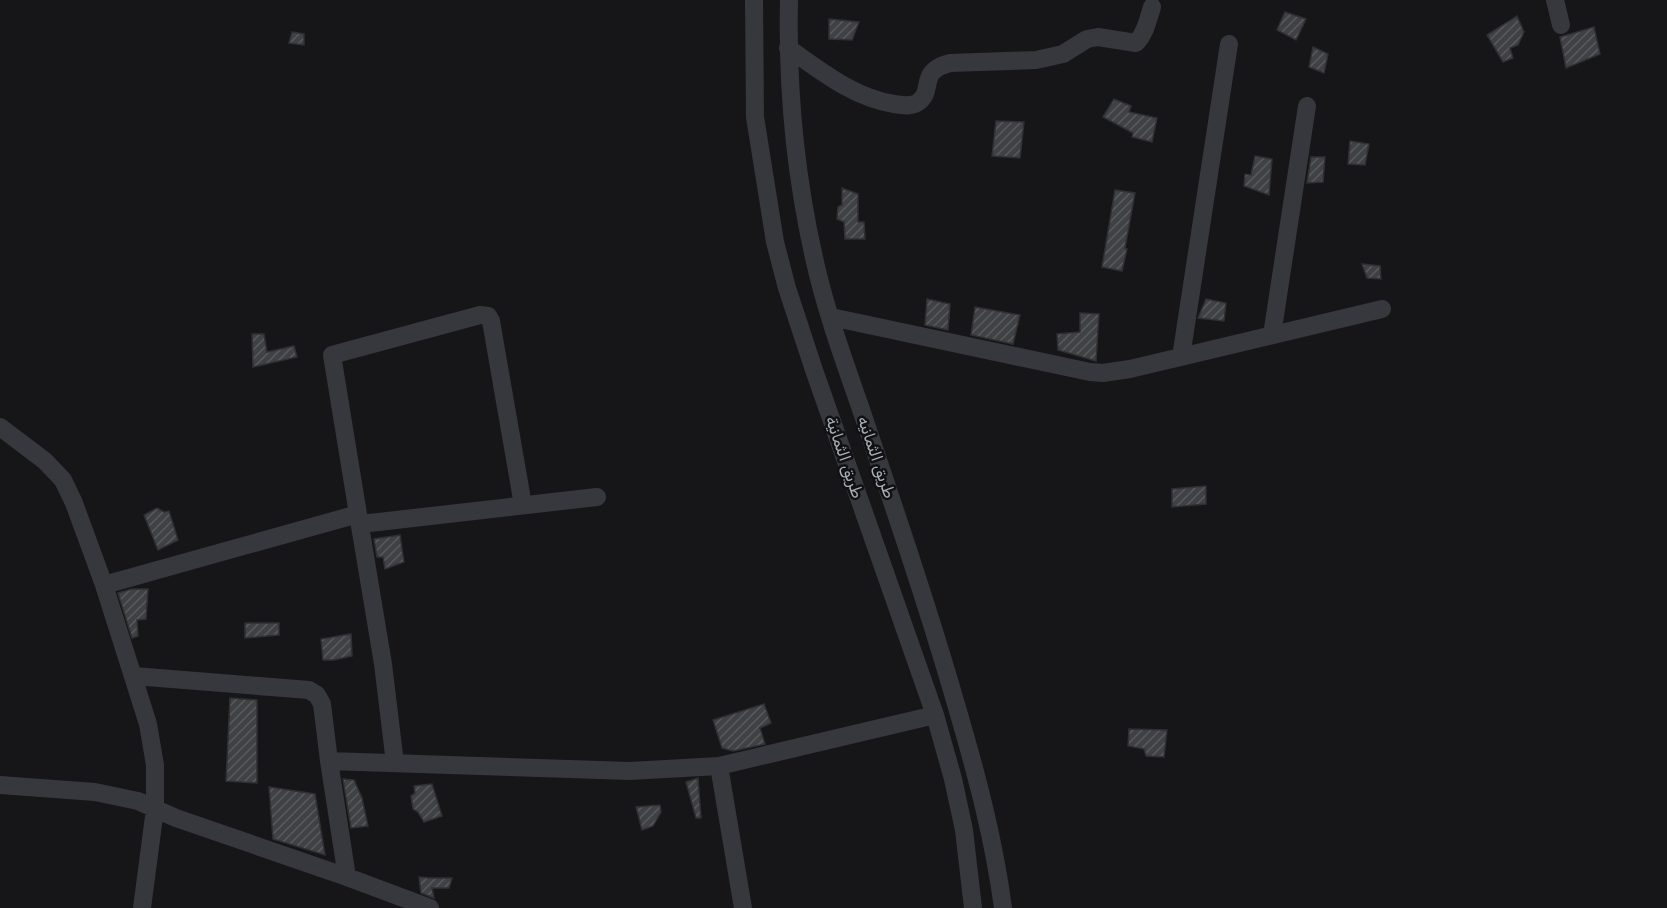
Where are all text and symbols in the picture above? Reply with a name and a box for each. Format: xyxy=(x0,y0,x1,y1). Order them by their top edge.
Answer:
street label: طريق الثمانية xyxy=(821,414,867,501)
street label: طريق الثمانيه xyxy=(853,414,899,501)

